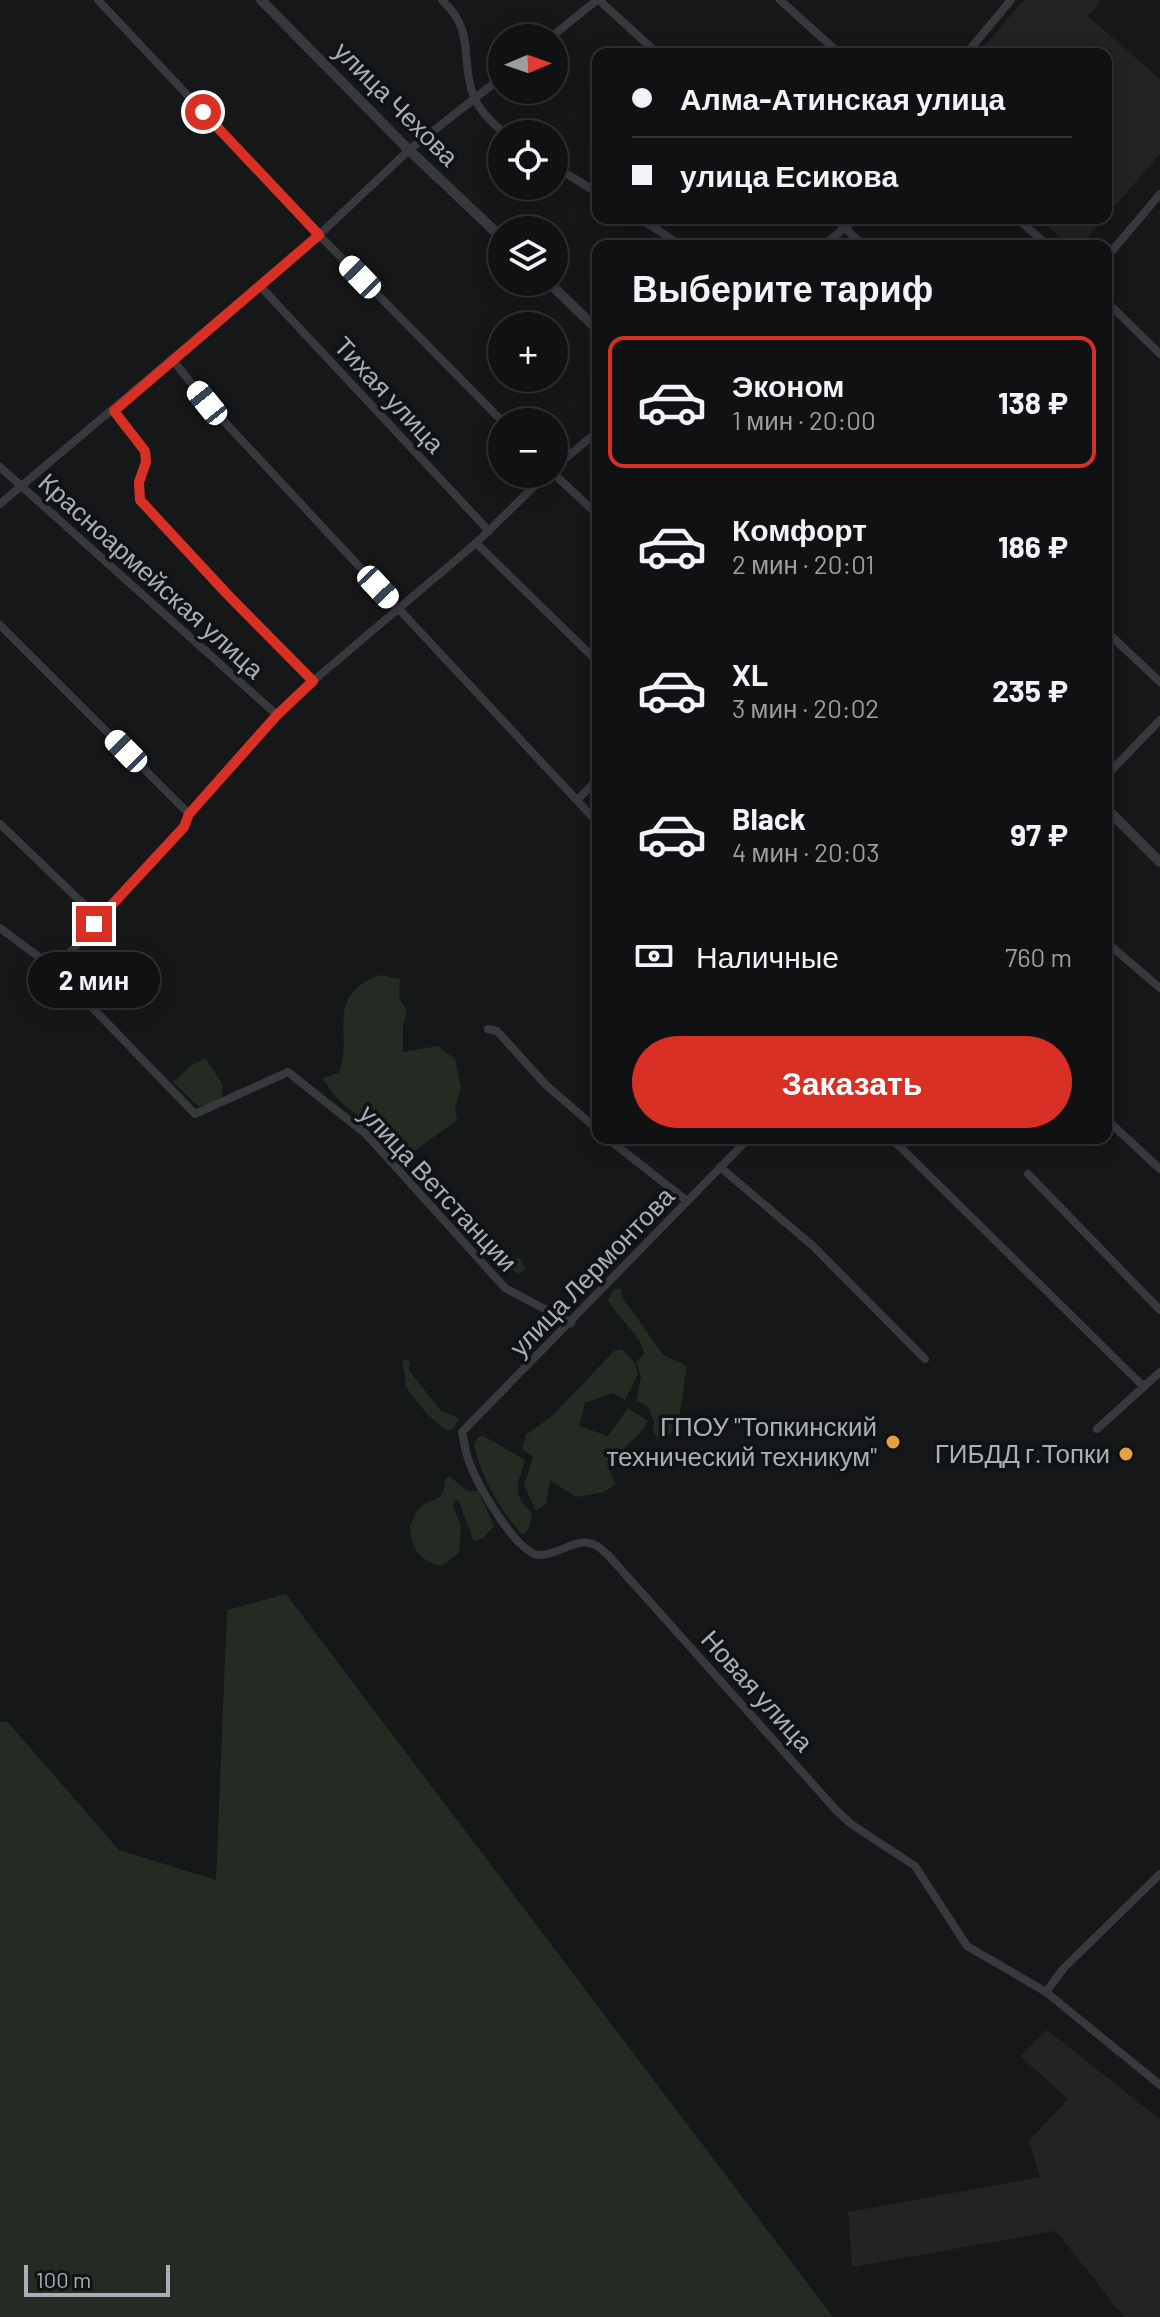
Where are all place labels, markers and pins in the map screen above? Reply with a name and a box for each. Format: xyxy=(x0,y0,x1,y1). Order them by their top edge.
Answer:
place label: ГПОУ "Топкинский технический техникум" xyxy=(607,1410,877,1471)
marker: ГПОУ "Топкинский технический техникум" xyxy=(884,1433,902,1451)
place label: ГИБДД г.Топки xyxy=(935,1437,1110,1468)
marker: ГИБДД г.Топки xyxy=(1117,1445,1135,1463)

